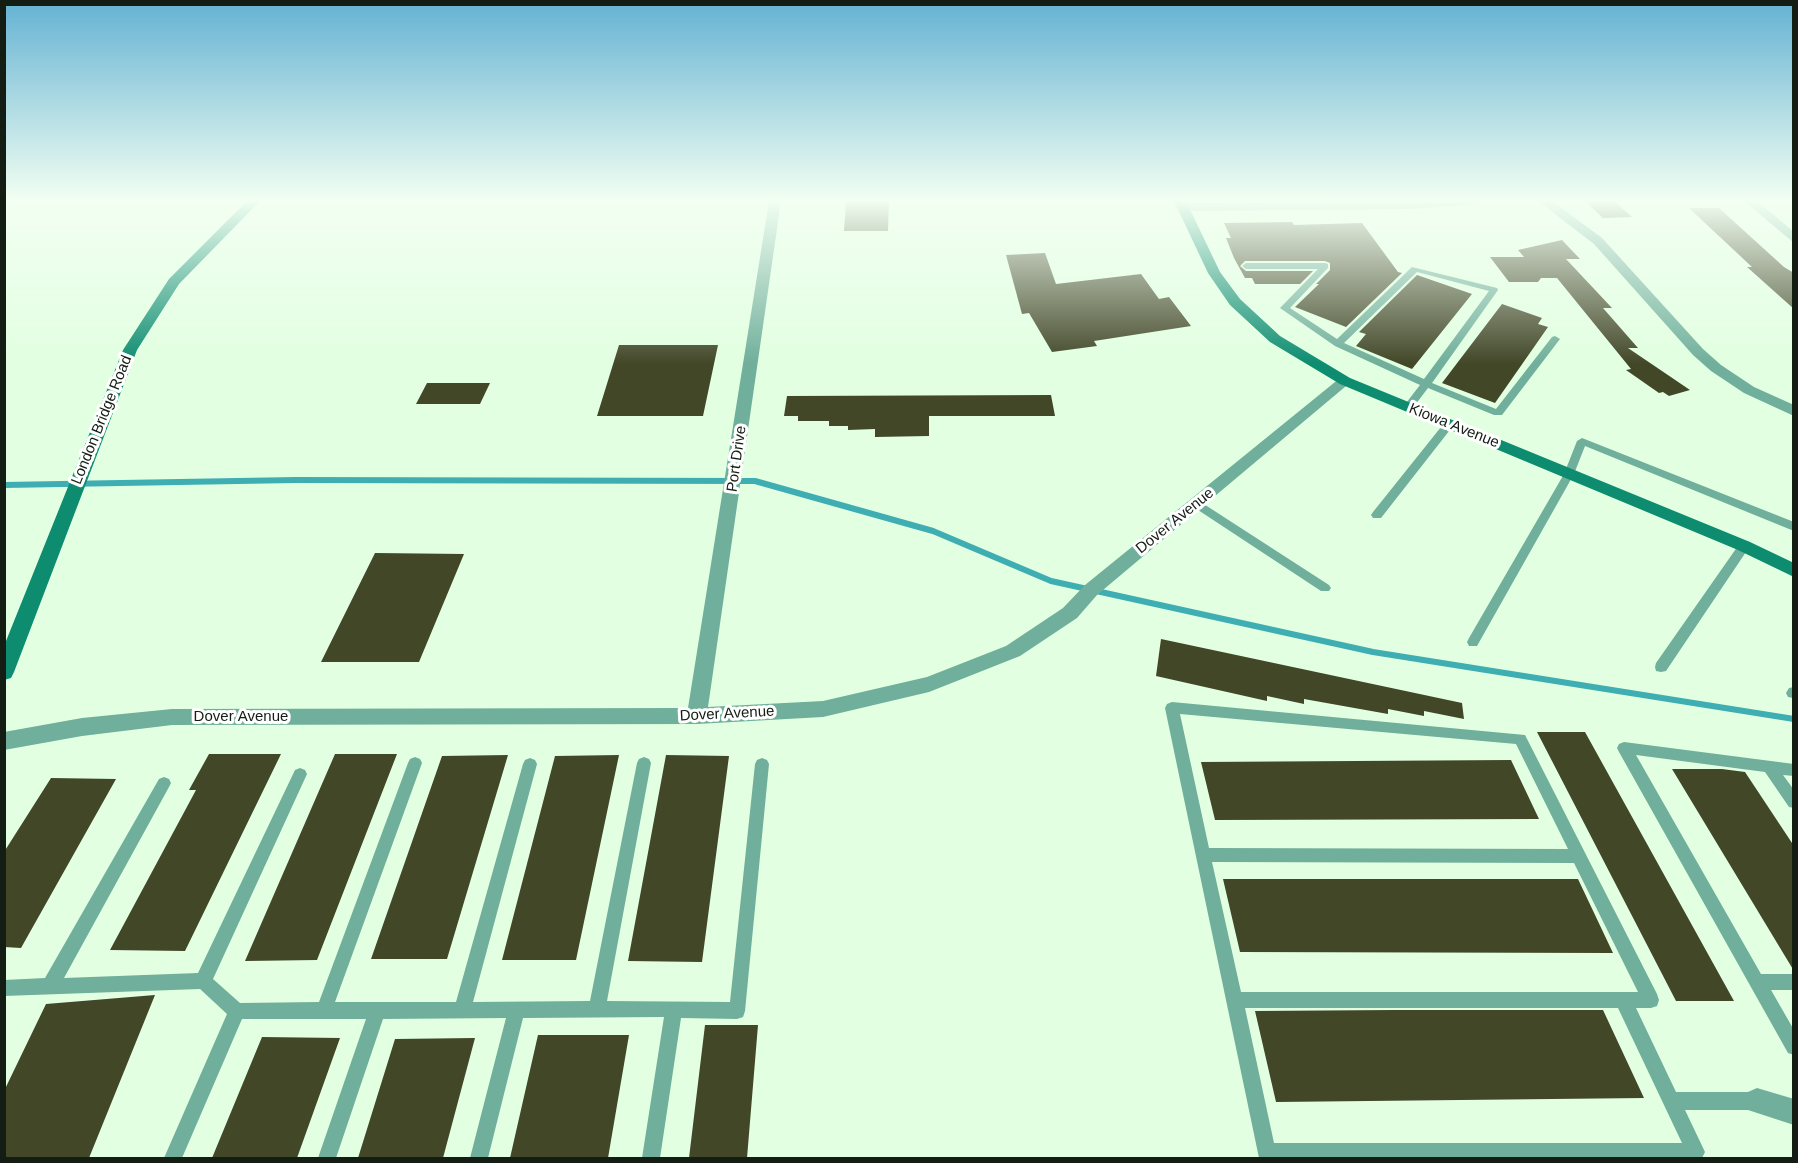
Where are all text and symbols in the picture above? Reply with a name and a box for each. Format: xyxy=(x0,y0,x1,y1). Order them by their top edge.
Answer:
street label: London Bridge Road xyxy=(68,353,136,487)
street label: Kiowa Avenue xyxy=(1406,400,1502,452)
street label: Port Drive xyxy=(723,425,751,493)
street label: Dover Avenue xyxy=(1133,484,1217,558)
street label: Dover Avenue xyxy=(679,703,775,725)
street label: Dover Avenue xyxy=(194,708,288,726)

